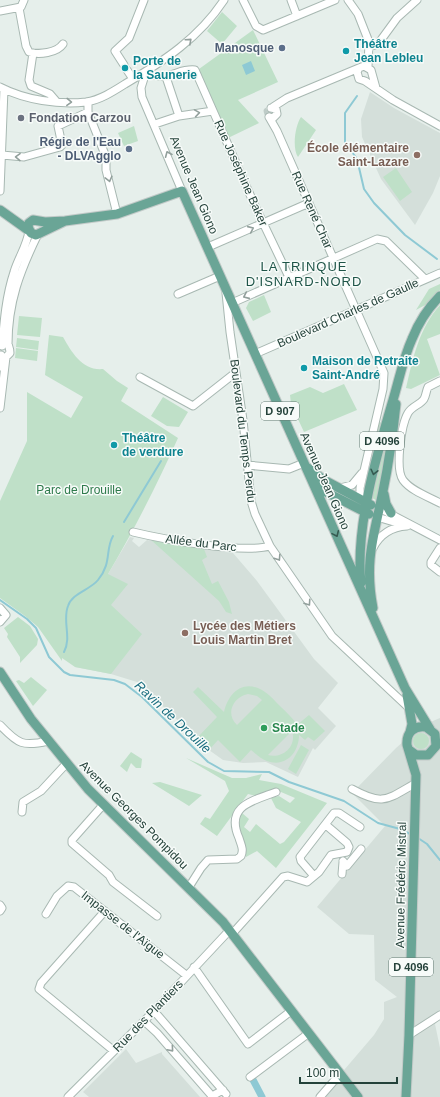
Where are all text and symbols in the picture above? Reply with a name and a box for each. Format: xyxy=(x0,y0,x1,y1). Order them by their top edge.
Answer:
place label: Théâtre Jean Lebleu xyxy=(354,37,423,65)
one-way arrow xyxy=(184,38,192,45)
place label: Manosque xyxy=(215,41,274,55)
marker: Manosque xyxy=(277,43,287,53)
marker: Théâtre Jean Lebleu xyxy=(341,46,351,56)
place label: Porte de la Saunerie xyxy=(133,54,197,82)
marker: Porte de la Saunerie xyxy=(120,63,130,73)
one-way arrow xyxy=(66,98,72,106)
one-way arrow xyxy=(194,109,200,118)
place label: Fondation Carzou xyxy=(29,111,131,125)
marker: Fondation Carzou xyxy=(16,113,26,123)
street label: Rue Joséphine Baker xyxy=(211,118,271,228)
street label: Avenue Jean Giono xyxy=(167,134,221,236)
place label: Régie de l'Eau - DLVAgglo xyxy=(39,135,121,163)
place label: École élémentaire Saint-Lazare xyxy=(307,140,409,169)
marker: Régie de l'Eau - DLVAgglo xyxy=(124,144,134,154)
marker: École élémentaire Saint-Lazare xyxy=(412,150,422,160)
one-way arrow xyxy=(164,151,172,158)
one-way arrow xyxy=(15,152,21,161)
street label: Rue René Char xyxy=(289,169,335,251)
one-way arrow xyxy=(104,176,112,182)
one-way arrow xyxy=(247,226,254,234)
district label: LA TRINQUE D'ISNARD-NORD xyxy=(246,259,362,289)
street label: Boulevard Charles de Gaulle xyxy=(275,275,421,351)
one-way arrow xyxy=(243,291,250,299)
place label: Maison de Retraite Saint-André xyxy=(312,354,419,382)
street label: Boulevard du Temps Perdu xyxy=(227,358,259,504)
marker: Maison de Retraite Saint-André xyxy=(299,363,309,373)
road number: D 907 xyxy=(261,402,299,420)
street label: Avenue Jean Giono xyxy=(297,430,353,532)
place label: Théâtre de verdure xyxy=(122,431,184,459)
road number: D 4096 xyxy=(360,432,404,450)
marker: Théâtre de verdure xyxy=(109,440,119,450)
one-way arrow xyxy=(371,469,379,475)
park label: Parc de Drouille xyxy=(36,483,122,497)
one-way arrow xyxy=(331,530,339,537)
street label: Allée du Parc xyxy=(165,532,237,554)
one-way arrow xyxy=(273,554,281,561)
one-way arrow xyxy=(303,598,310,605)
place label: Lycée des Métiers Louis Martin Bret xyxy=(193,619,296,647)
marker: Lycée des Métiers Louis Martin Bret xyxy=(180,628,190,638)
water label: Ravin de Drouille xyxy=(132,678,214,756)
place label: Stade xyxy=(272,721,305,735)
marker: Stade xyxy=(259,723,269,733)
street label: Avenue Georges Pompidou xyxy=(77,758,191,872)
street label: Avenue Frédéric Mistral xyxy=(393,822,409,948)
street label: Impasse de l'Aïgue xyxy=(79,888,168,962)
road number: D 4096 xyxy=(389,958,433,976)
street label: Rue des Plantiers xyxy=(110,977,186,1055)
one-way arrow xyxy=(166,1044,174,1052)
scale bar xyxy=(300,1059,397,1085)
text: 100 m xyxy=(306,1066,339,1080)

